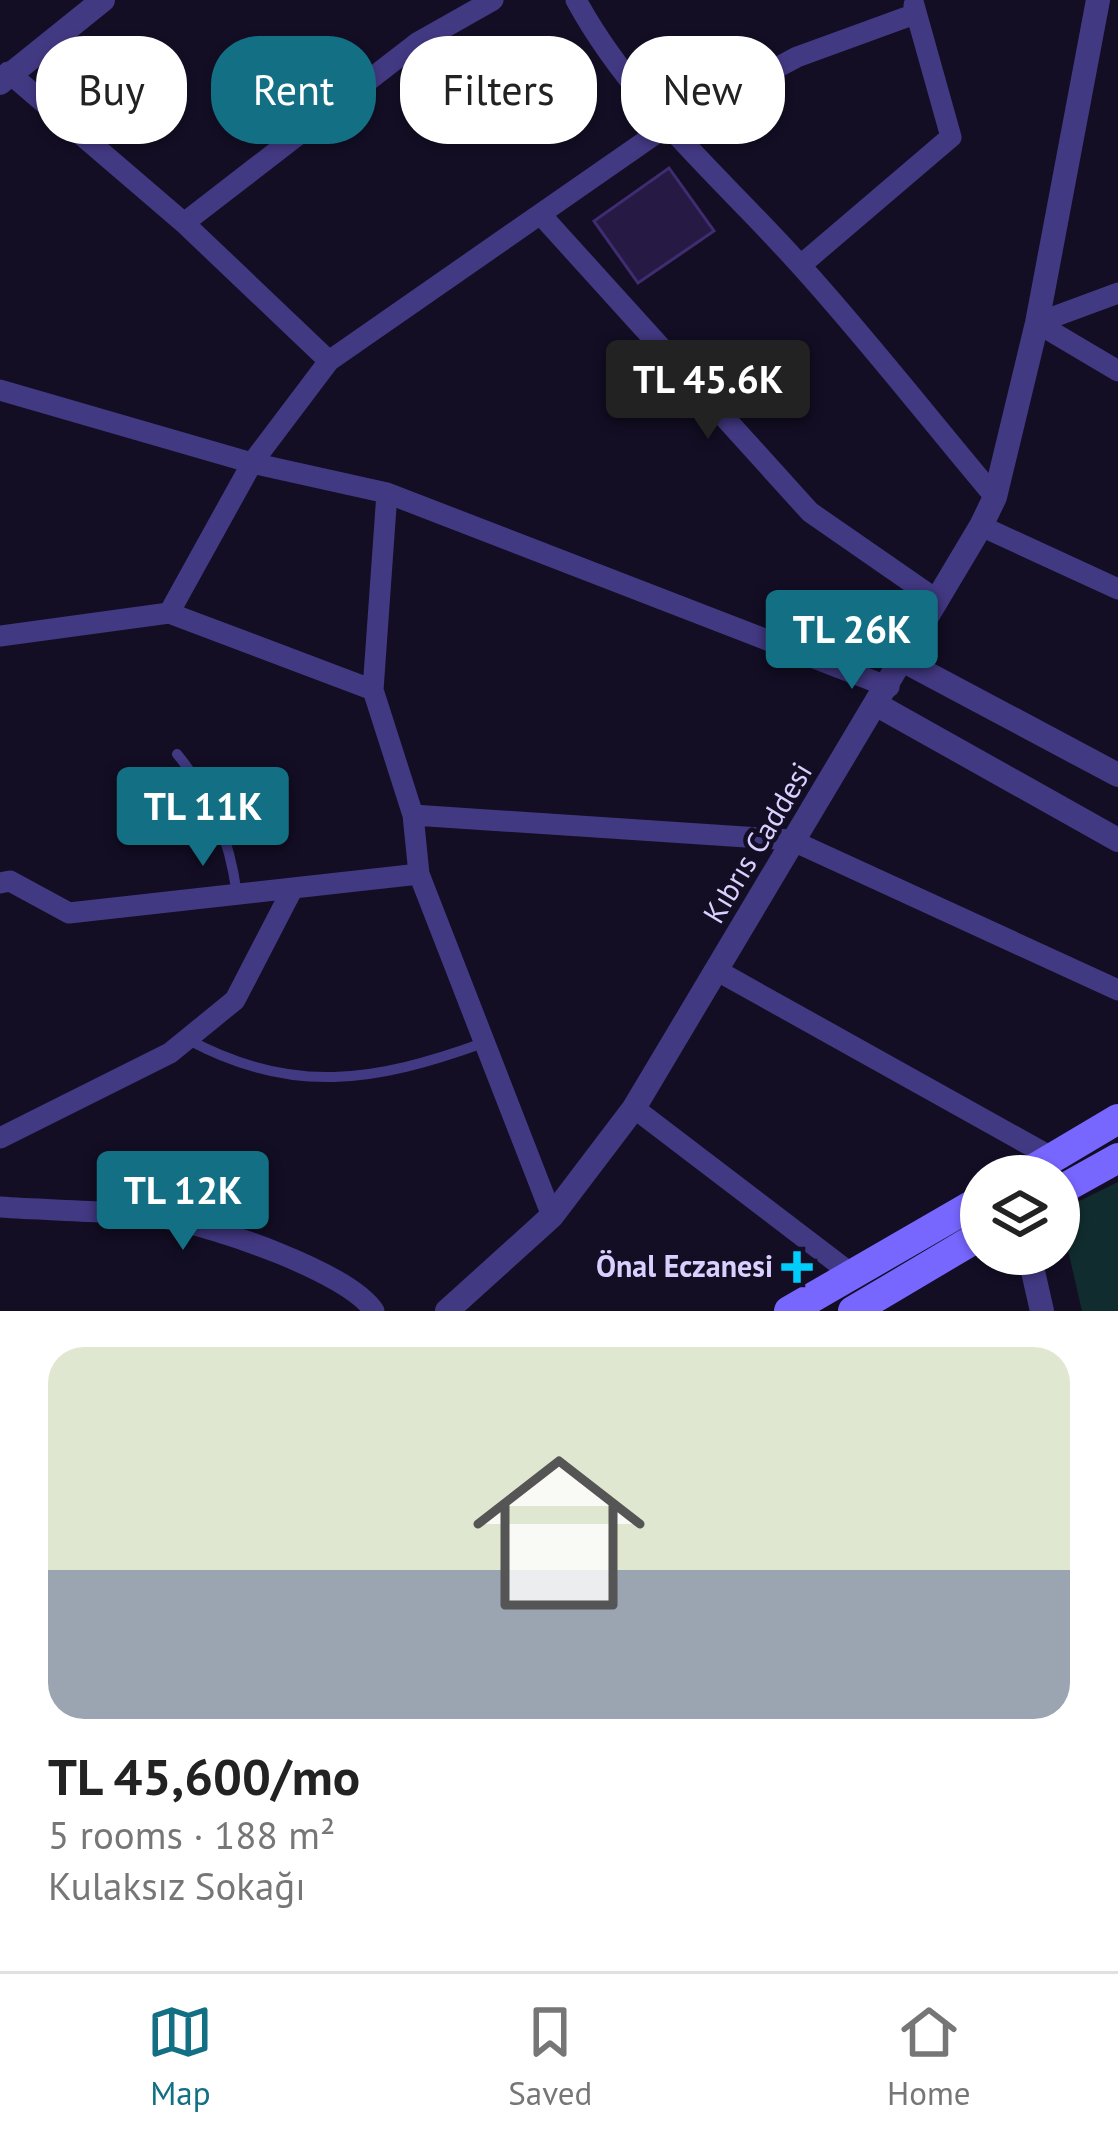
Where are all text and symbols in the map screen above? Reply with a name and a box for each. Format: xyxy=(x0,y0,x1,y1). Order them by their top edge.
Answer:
chip: Buy xyxy=(36,36,187,144)
chip: Rent xyxy=(211,36,376,144)
chip: Filters xyxy=(400,36,597,144)
chip: New xyxy=(621,36,785,144)
pin: TL 45.6K xyxy=(584,340,832,442)
text: TL 45.6K xyxy=(633,353,783,404)
pin: TL 26K xyxy=(754,590,950,692)
text: TL 26K xyxy=(793,603,911,654)
street label: Kıbrıs Caddesi xyxy=(693,755,820,930)
pin: TL 11K xyxy=(105,767,301,869)
text: TL 11K xyxy=(144,780,262,831)
pin: TL 12K xyxy=(85,1151,281,1253)
map controls xyxy=(960,1155,1080,1275)
button: layers xyxy=(960,1155,1080,1275)
text: TL 12K xyxy=(124,1164,242,1215)
place label: Önal Eczanesi xyxy=(596,1246,773,1285)
marker: Önal Eczanesi xyxy=(784,1254,810,1280)
icon: home xyxy=(451,1425,667,1641)
text: TL 45,600/mo xyxy=(48,1743,360,1809)
text: 5 rooms · 188 m² xyxy=(48,1809,335,1860)
text: Kulaksız Sokağı xyxy=(48,1860,306,1911)
tab: Map xyxy=(147,1999,213,2114)
tab: Saved xyxy=(508,1999,592,2114)
tab: Home xyxy=(887,1999,971,2114)

